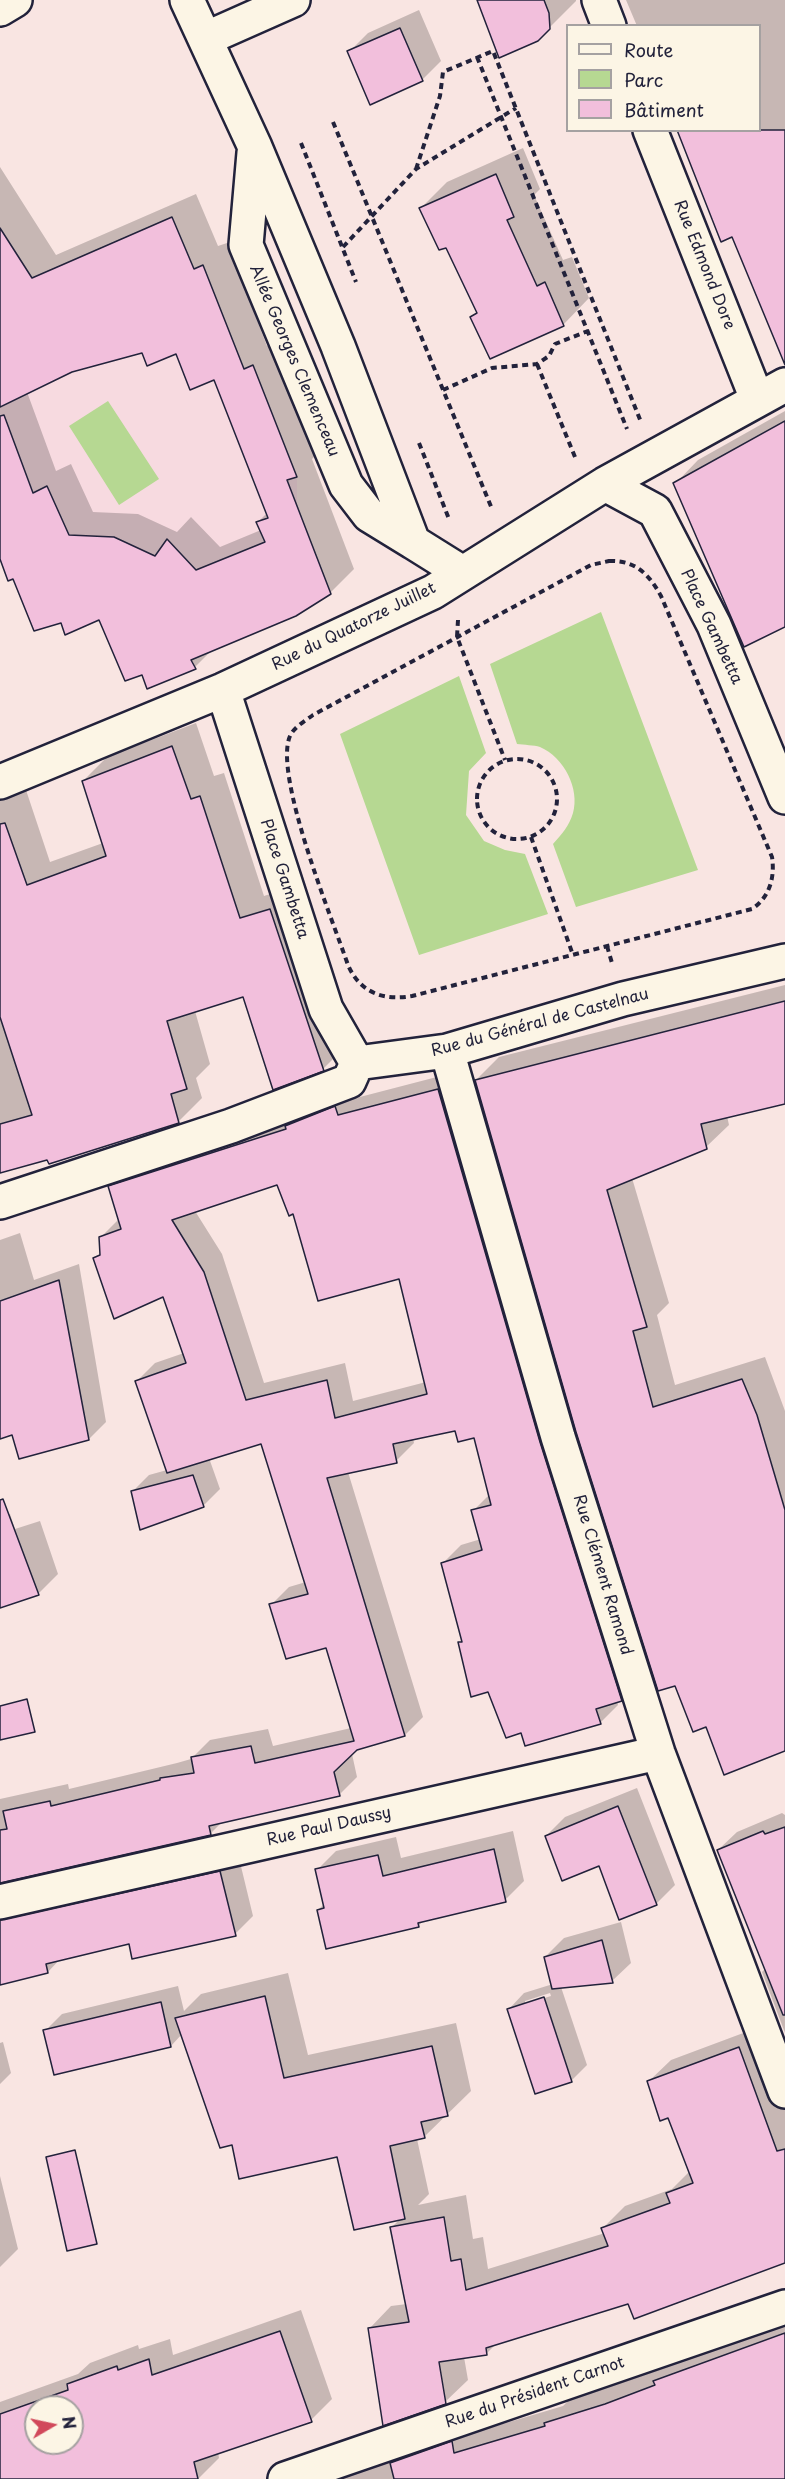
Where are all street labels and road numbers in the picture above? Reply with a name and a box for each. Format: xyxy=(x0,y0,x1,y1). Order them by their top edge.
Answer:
street label: Rue Edmond Dore xyxy=(669,197,739,333)
street label: Allée Georges Clemenceau xyxy=(245,262,343,460)
street label: Place Gambetta xyxy=(676,566,746,688)
street label: Rue du Quatorze Juillet xyxy=(269,579,439,675)
street label: Place Gambetta xyxy=(256,817,312,941)
street label: Rue du Général de Castelnau xyxy=(429,985,651,1061)
street label: Rue Clément Ramond xyxy=(568,1492,636,1658)
street label: Rue Paul Daussy xyxy=(265,1803,393,1851)
street label: Rue du Président Carnot xyxy=(443,2353,627,2433)

